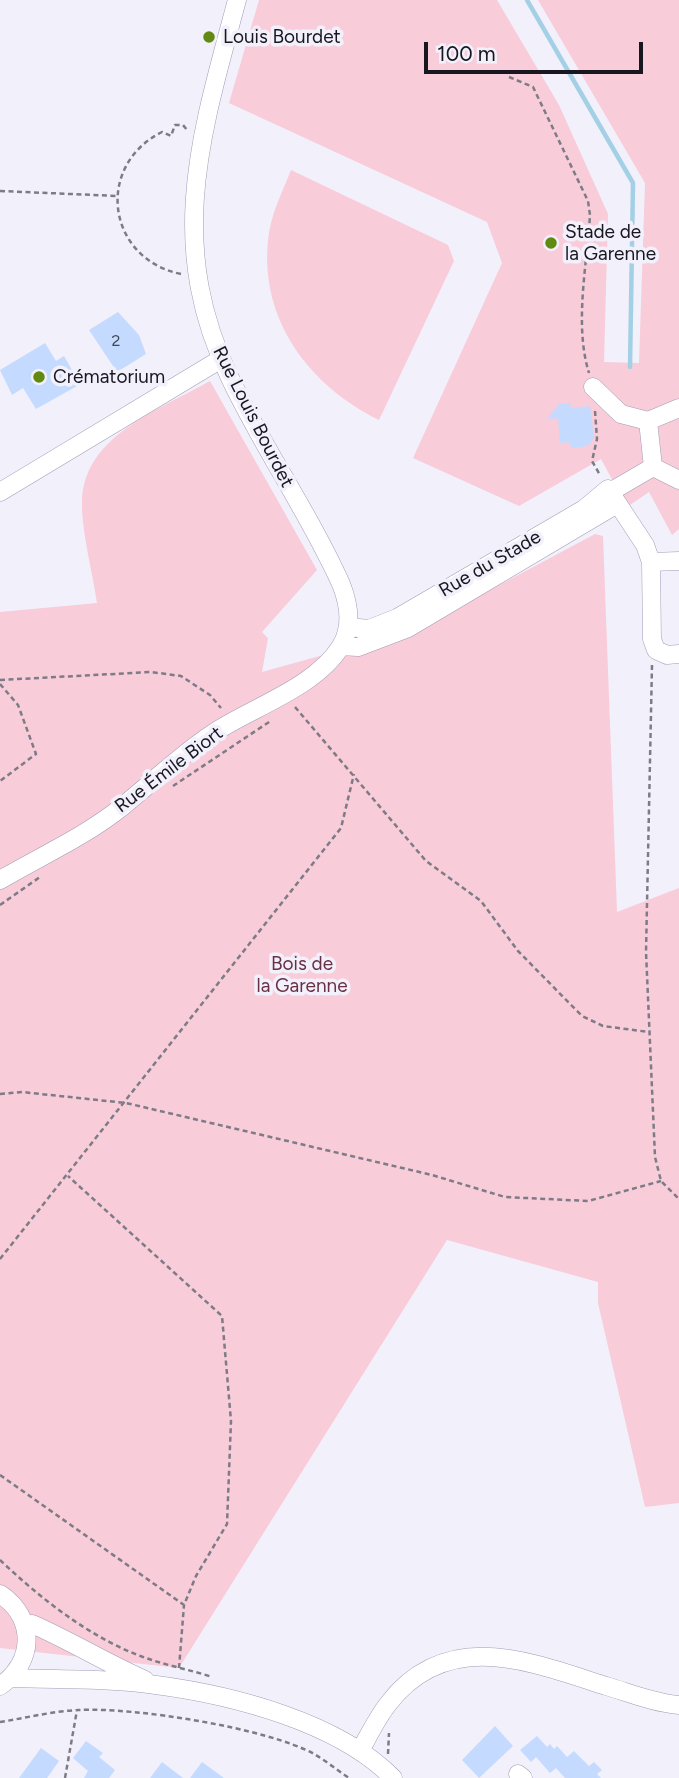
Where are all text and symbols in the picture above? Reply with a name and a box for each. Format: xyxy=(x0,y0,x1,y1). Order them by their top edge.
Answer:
place label: Louis Bourdet xyxy=(223,26,341,48)
scale bar xyxy=(427,28,646,72)
marker: Louis Bourdet xyxy=(201,29,217,45)
text: 100 m xyxy=(437,41,496,66)
place label: Stade de la Garenne xyxy=(565,221,656,265)
marker: Stade de la Garenne xyxy=(543,235,559,251)
house number: 2 xyxy=(112,331,120,351)
street label: Rue Louis Bourdet xyxy=(208,343,298,491)
place label: Crématorium xyxy=(53,366,165,388)
marker: Crématorium xyxy=(31,369,47,385)
street label: Rue du Stade xyxy=(435,526,545,602)
street label: Rue Émile Biort xyxy=(111,722,227,818)
park label: Bois de la Garenne xyxy=(256,953,348,997)

